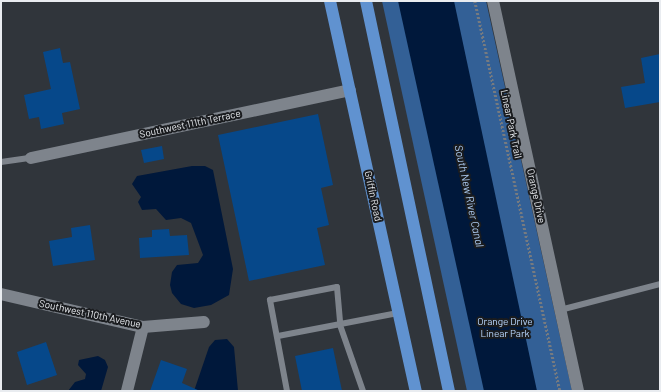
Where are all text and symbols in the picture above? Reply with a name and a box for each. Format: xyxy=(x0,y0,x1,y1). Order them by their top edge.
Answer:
street label: Linear Park Trail xyxy=(498,89,524,159)
street label: Southwest 111th Terrace xyxy=(138,107,242,141)
water label: South New River Canal xyxy=(452,144,486,248)
street label: Orange Drive xyxy=(524,168,548,224)
street label: Griffin Road xyxy=(362,170,384,222)
street label: Southwest 110th Avenue xyxy=(38,297,142,331)
park label: Orange Drive Linear Park xyxy=(477,315,533,338)

